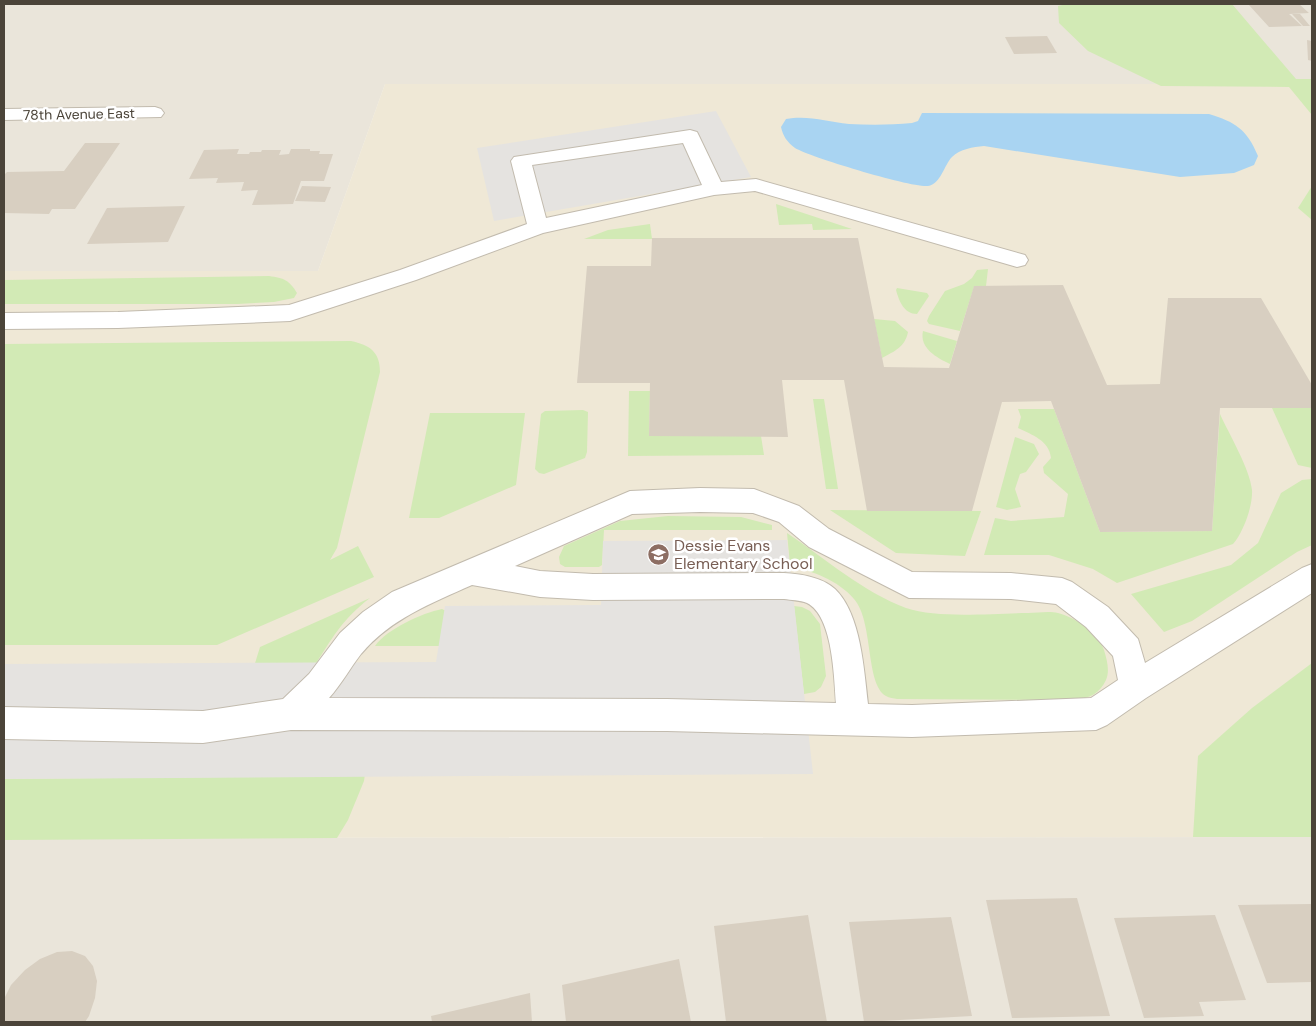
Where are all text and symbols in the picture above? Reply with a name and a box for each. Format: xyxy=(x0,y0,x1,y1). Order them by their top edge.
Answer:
street label: 78th Avenue East xyxy=(23,104,135,124)
place label: Dessie Evans Elementary School xyxy=(674,535,812,574)
school or university icon: Dessie Evans Elementary School xyxy=(646,542,670,566)

